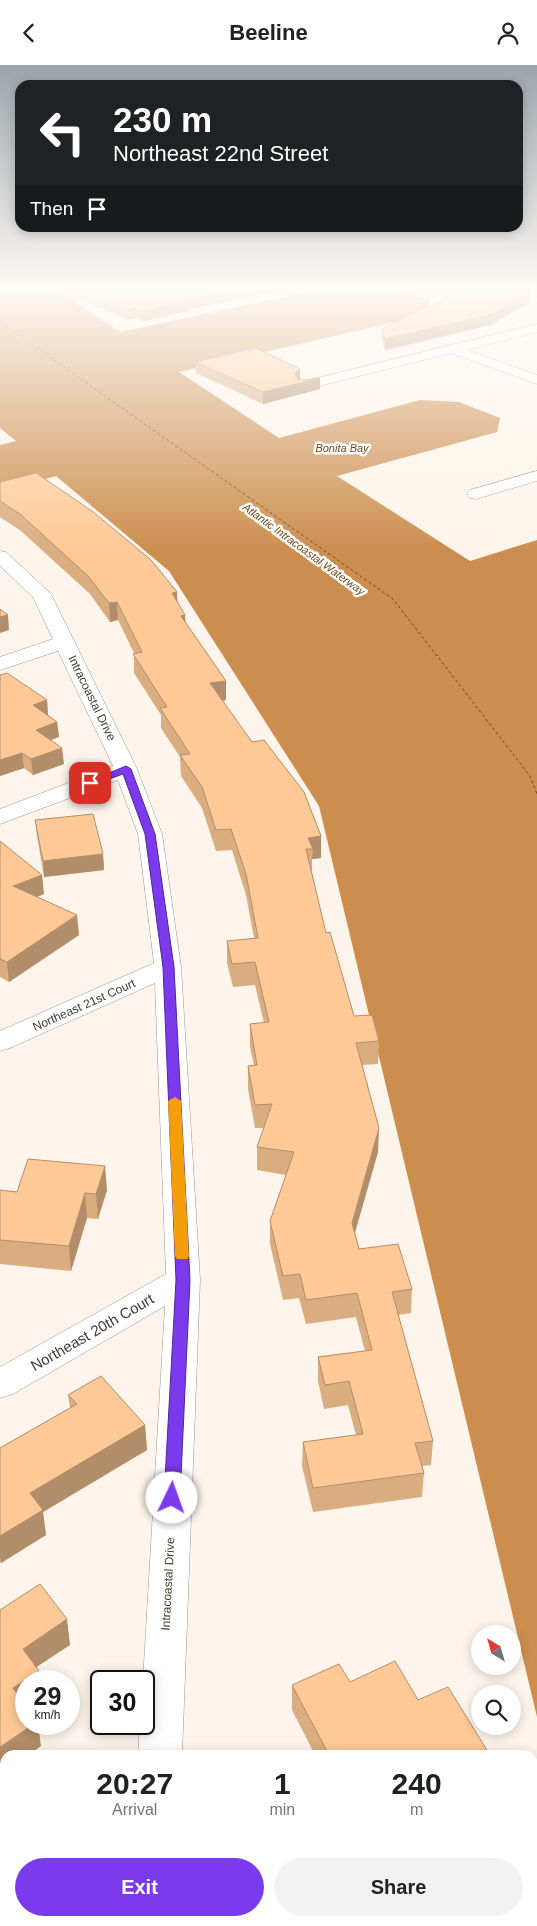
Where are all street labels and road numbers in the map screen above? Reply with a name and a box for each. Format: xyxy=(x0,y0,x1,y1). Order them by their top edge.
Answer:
street label: Intracoastal Drive xyxy=(65,653,119,743)
street label: Northeast 21st Court xyxy=(31,976,138,1034)
street label: Northeast 20th Court xyxy=(27,1289,157,1374)
street label: Intracoastal Drive xyxy=(159,1537,177,1631)

